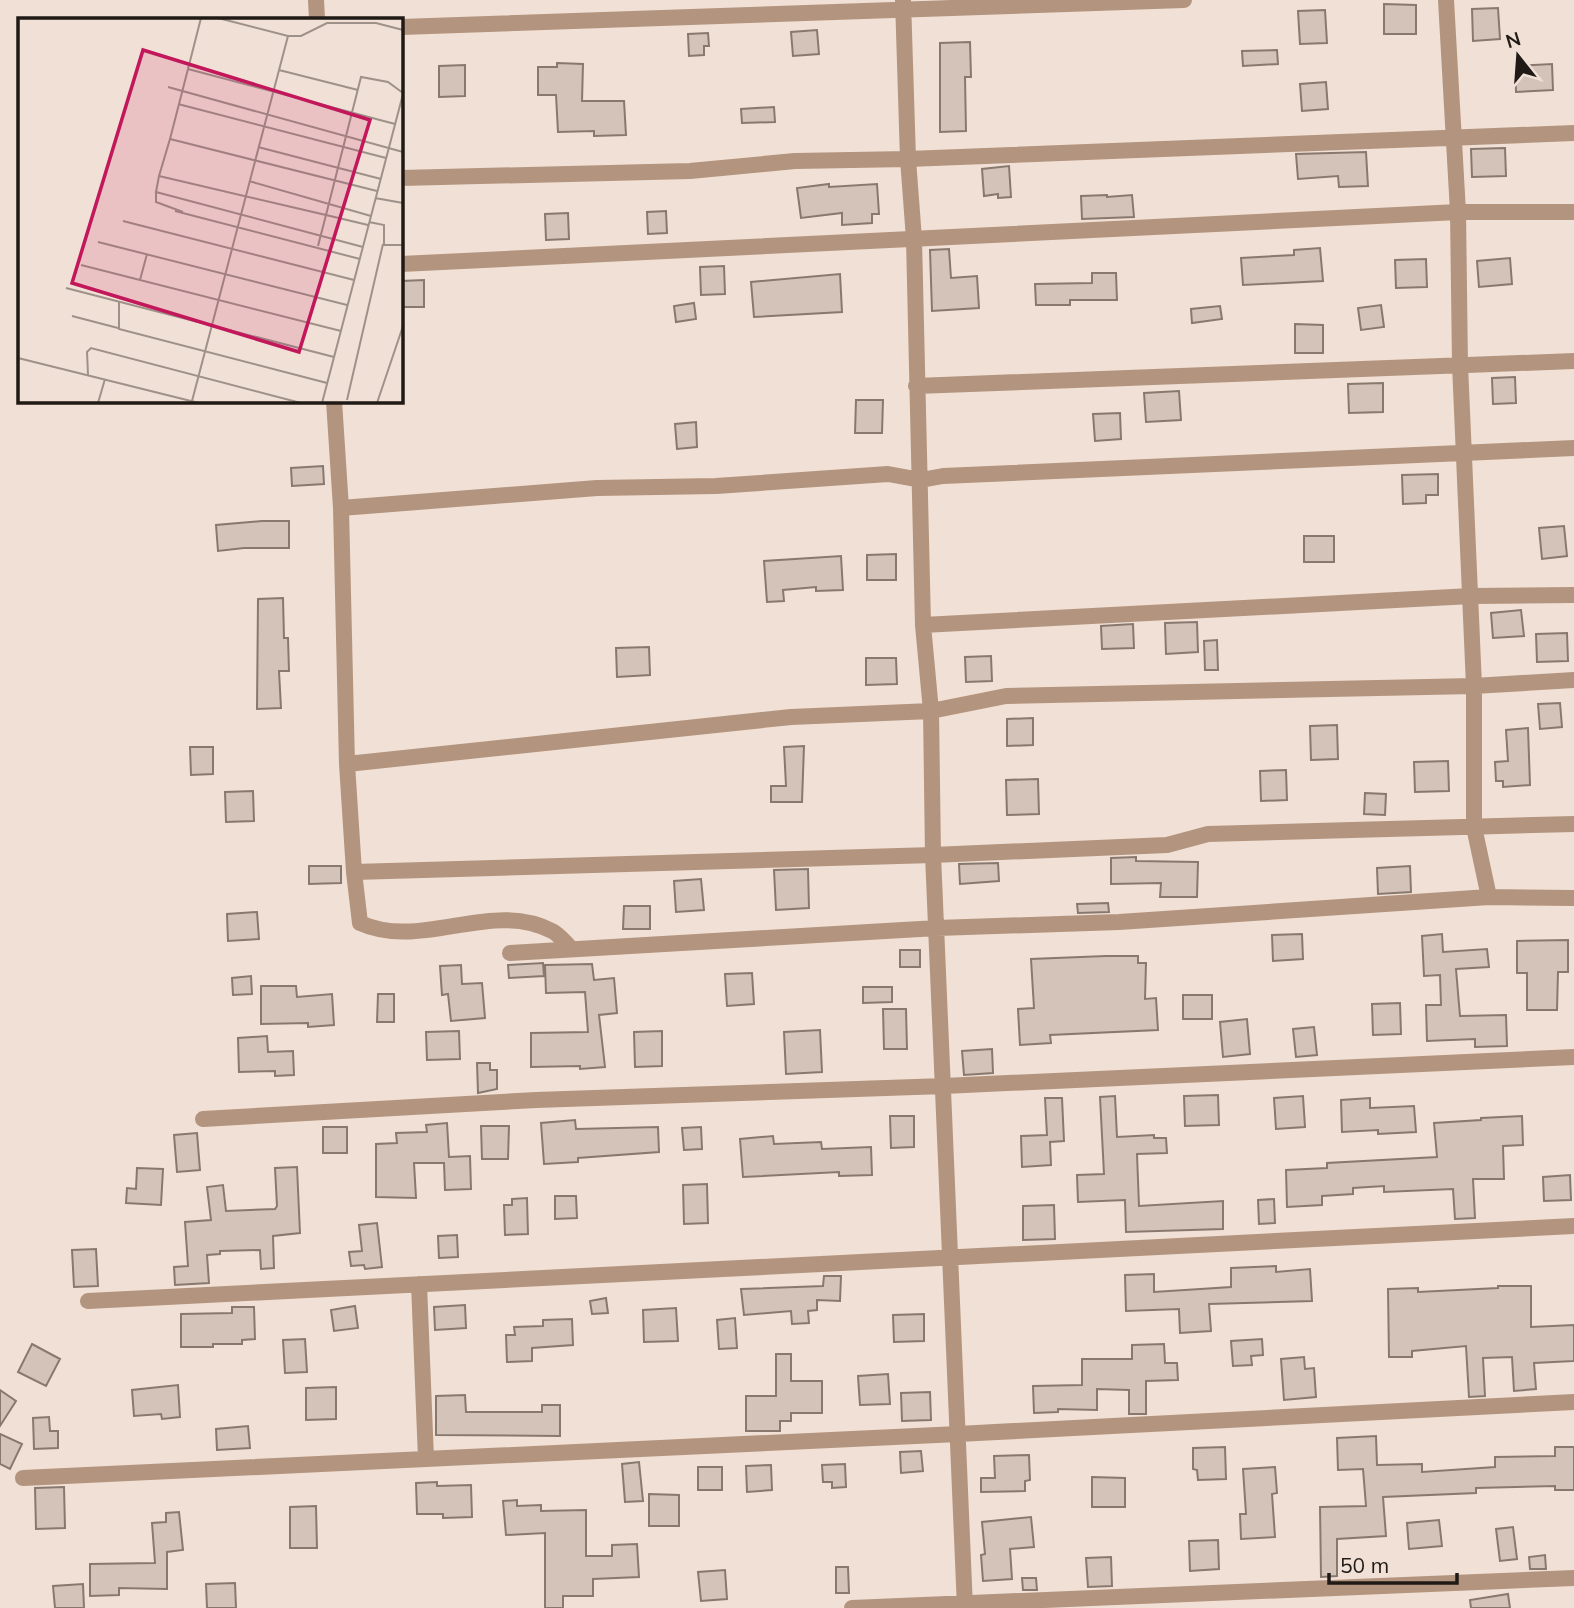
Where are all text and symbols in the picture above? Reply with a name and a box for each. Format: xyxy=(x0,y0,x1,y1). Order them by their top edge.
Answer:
inset map xyxy=(18,18,402,402)
north arrow xyxy=(1483,21,1553,91)
text: N xyxy=(1503,26,1523,53)
scale bar xyxy=(1329,1542,1457,1586)
text: 50 m xyxy=(1340,1552,1389,1578)

